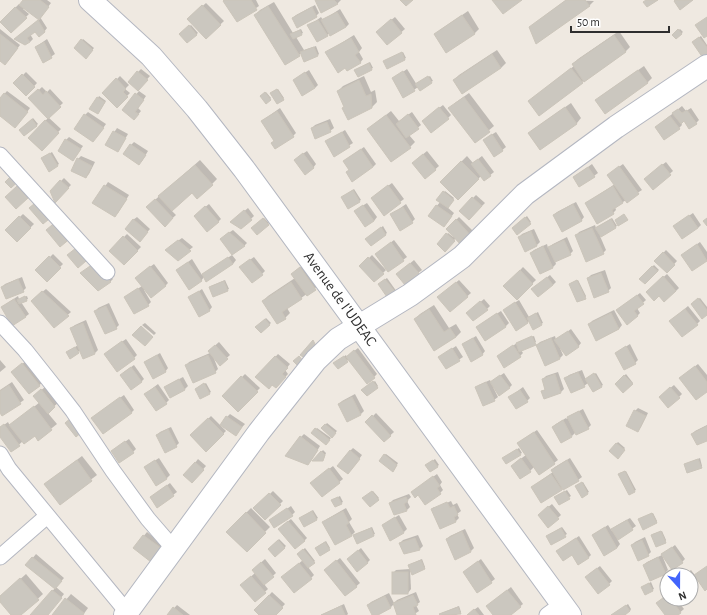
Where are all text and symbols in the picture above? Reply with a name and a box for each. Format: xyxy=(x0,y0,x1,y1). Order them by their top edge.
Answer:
scale bar xyxy=(571,8,669,34)
text: 50 m xyxy=(577,16,600,28)
street label: Avenue de I'UDEAC xyxy=(301,249,379,349)
north arrow xyxy=(659,567,699,607)
text: N xyxy=(677,589,688,602)

